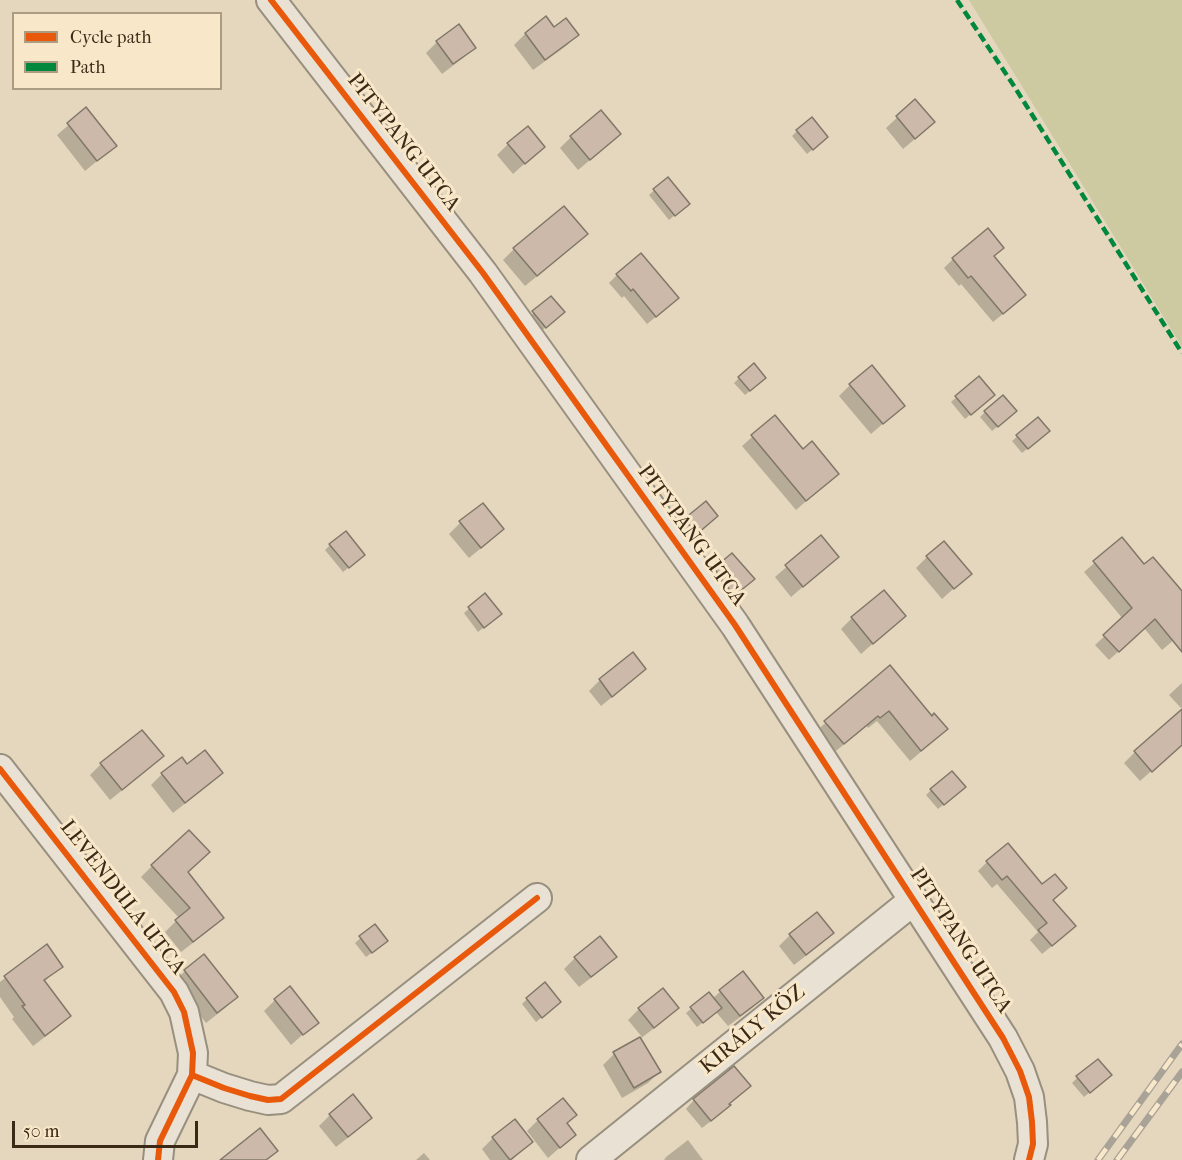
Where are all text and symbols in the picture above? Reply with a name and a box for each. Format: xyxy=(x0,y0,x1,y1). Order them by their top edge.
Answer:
legend xyxy=(12,12,222,90)
text: Cycle path xyxy=(70,27,151,48)
text: Path xyxy=(70,57,106,78)
street label: PITYPANG UTCA xyxy=(341,69,465,217)
street label: PITYPANG UTCA xyxy=(631,461,751,611)
street label: LEVENDULA UTCA xyxy=(54,816,190,980)
street label: PITYPANG UTCA xyxy=(904,864,1016,1018)
street label: KIRÁLY KÖZ xyxy=(695,980,811,1080)
scale bar xyxy=(15,1109,201,1147)
text: 50 m xyxy=(23,1121,59,1142)

